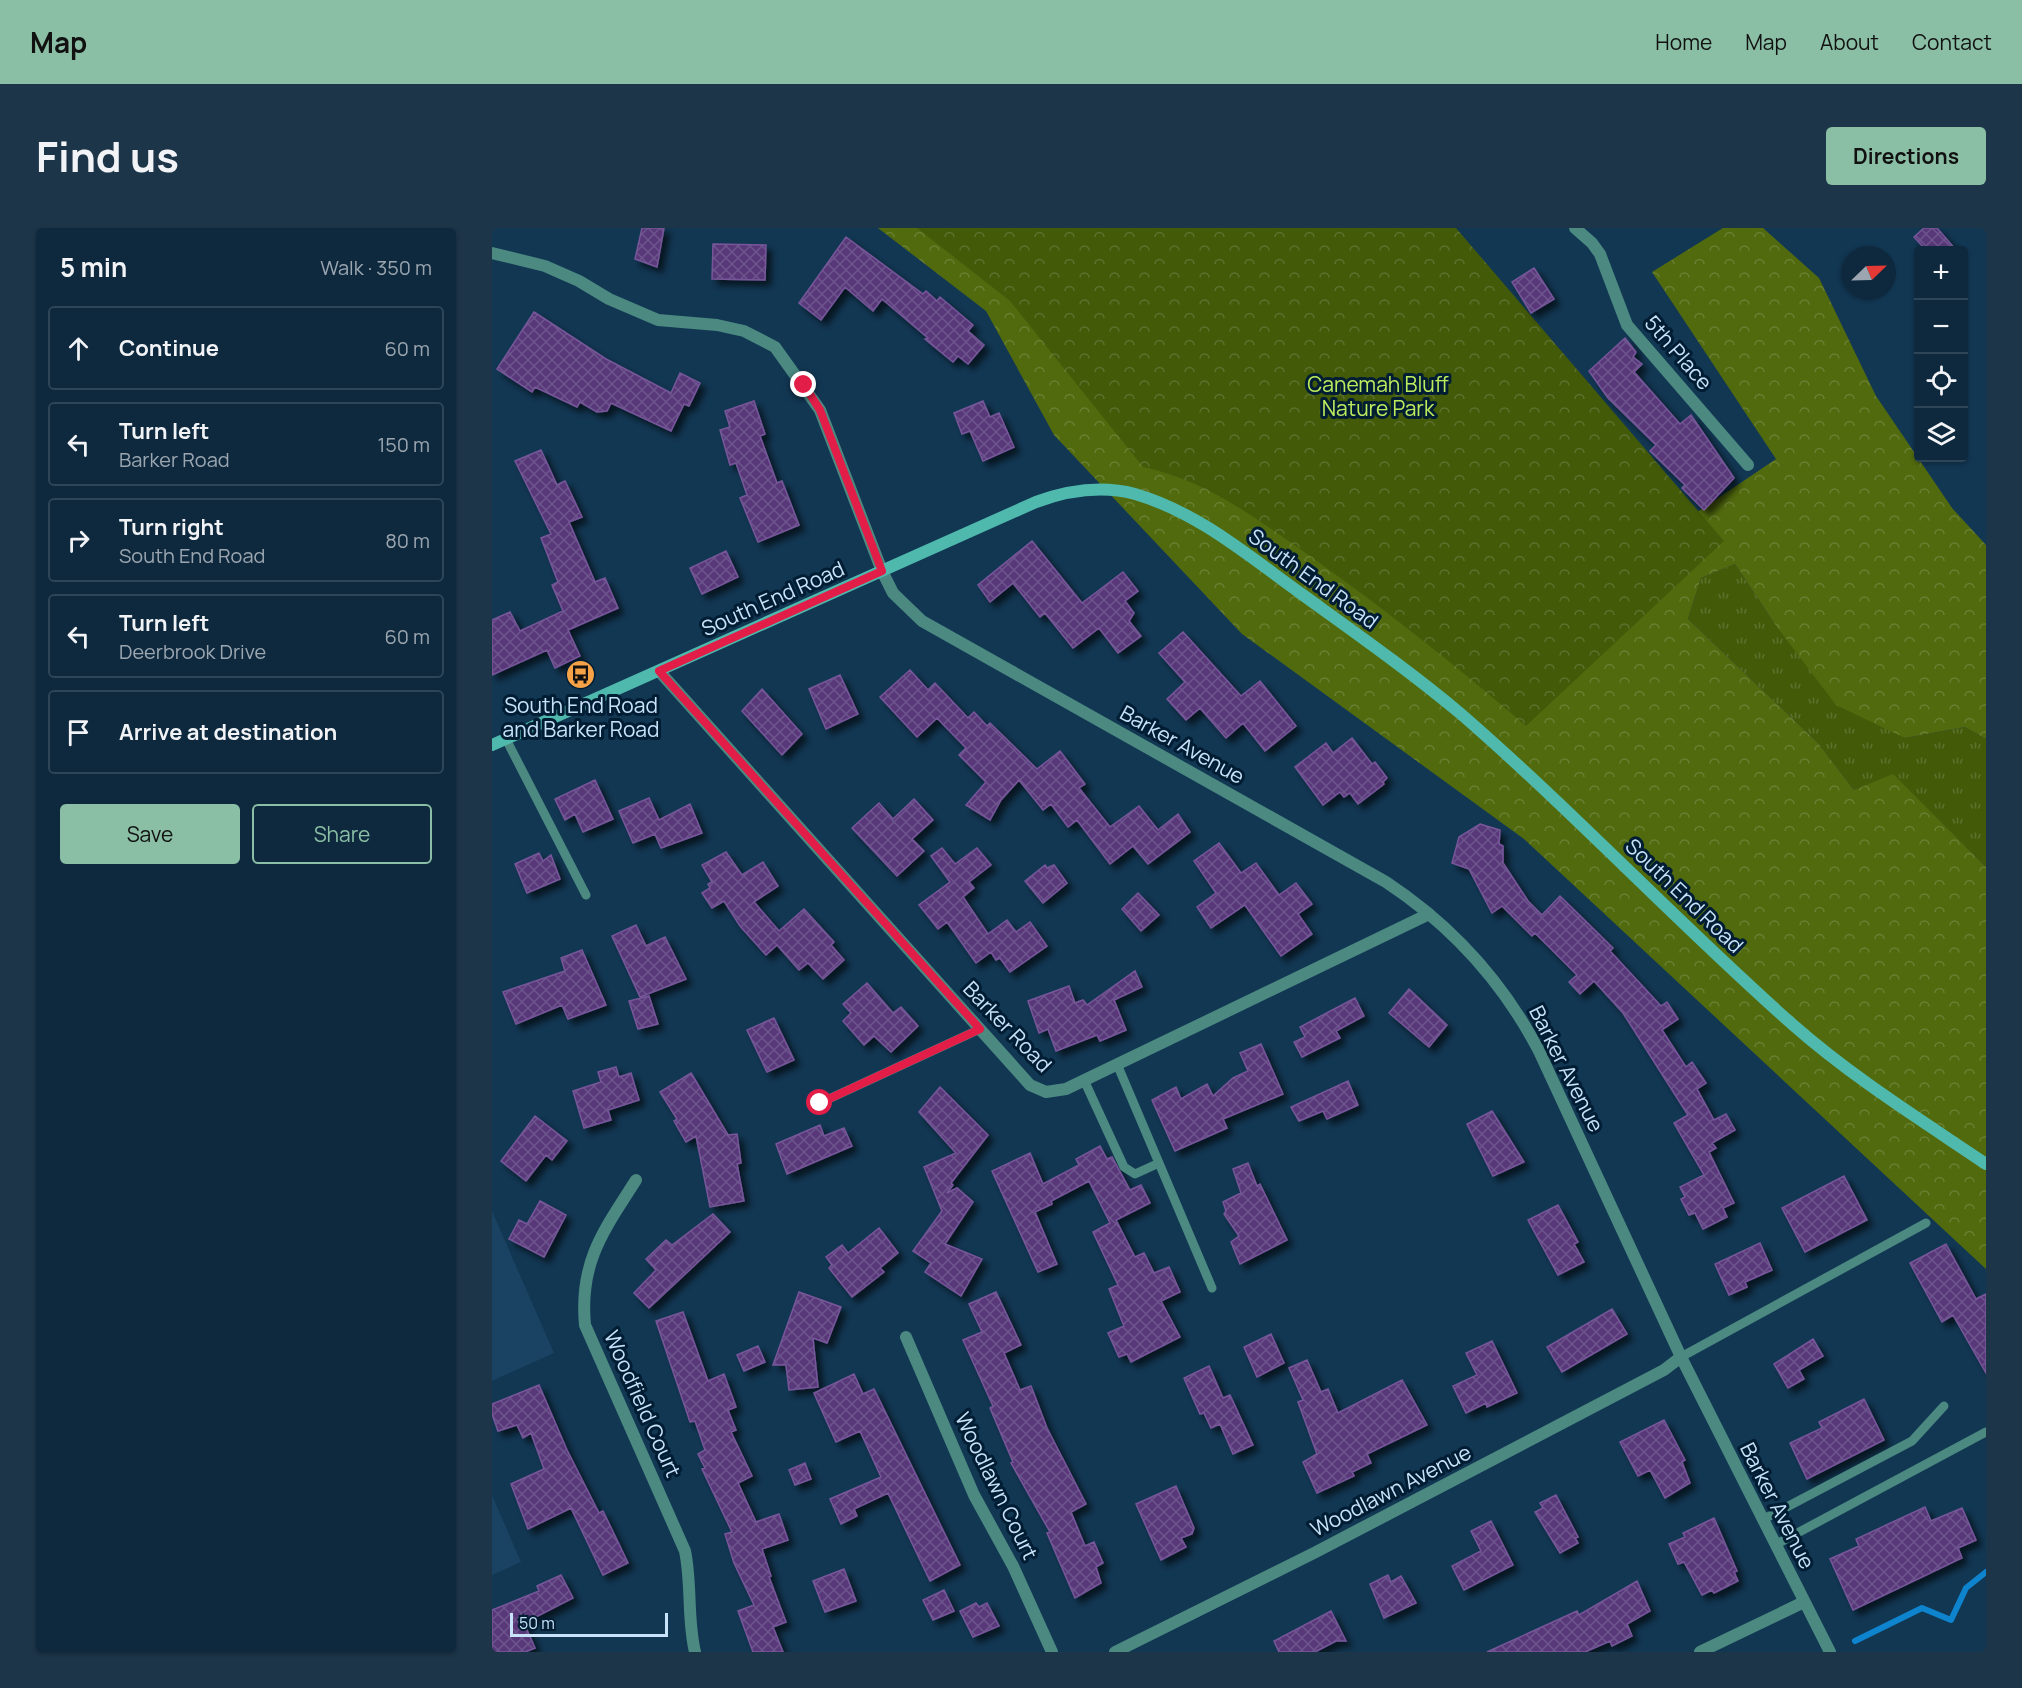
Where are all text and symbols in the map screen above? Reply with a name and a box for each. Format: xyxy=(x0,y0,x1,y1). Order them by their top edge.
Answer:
text: Map xyxy=(30,23,87,61)
text: Home xyxy=(1655,28,1712,56)
text: Map xyxy=(1745,28,1787,56)
text: About xyxy=(1820,28,1879,56)
text: Contact xyxy=(1912,28,1992,56)
text: Find us xyxy=(36,127,179,185)
button: Directions xyxy=(1826,127,1986,185)
north arrow xyxy=(1842,246,1896,300)
map controls xyxy=(1914,246,1968,462)
button: + xyxy=(1914,246,1968,300)
text: 5 min xyxy=(60,249,127,285)
text: Walk · 350 m xyxy=(320,254,432,281)
button: − xyxy=(1914,300,1968,354)
street label: 5th Place xyxy=(1639,309,1719,396)
icon: ahead xyxy=(62,332,95,365)
text: Continue xyxy=(119,333,219,363)
text: 60 m xyxy=(384,335,430,362)
button: locate xyxy=(1914,354,1968,408)
park label: Canemah Bluff Nature Park xyxy=(1307,370,1449,422)
route end xyxy=(790,371,816,397)
button: layers xyxy=(1914,408,1968,462)
text: Turn left xyxy=(119,416,209,446)
icon: left xyxy=(62,428,95,461)
text: 150 m xyxy=(377,431,430,458)
text: Barker Road xyxy=(119,446,230,473)
text: Turn right xyxy=(119,512,224,542)
street label: South End Road xyxy=(1243,522,1384,635)
icon: right xyxy=(62,524,95,557)
text: 80 m xyxy=(385,527,430,554)
text: South End Road xyxy=(119,542,265,569)
street label: South End Road xyxy=(697,554,849,642)
text: Turn left xyxy=(119,608,209,638)
icon: left xyxy=(62,620,95,653)
text: 60 m xyxy=(384,623,430,650)
text: Deerbrook Drive xyxy=(119,638,266,665)
bus stop icon: South End Road and Barker Road xyxy=(565,659,597,691)
place label: South End Road and Barker Road xyxy=(503,691,659,743)
street label: Barker Avenue xyxy=(1115,698,1250,790)
icon: arrive xyxy=(62,716,95,749)
text: Arrive at destination xyxy=(119,717,337,747)
button: Save xyxy=(60,804,240,864)
button: Share xyxy=(252,804,432,864)
street label: South End Road xyxy=(1620,832,1750,959)
street label: Barker Road xyxy=(957,975,1058,1078)
street label: Barker Avenue xyxy=(1523,1001,1611,1136)
route start xyxy=(806,1089,832,1115)
street label: Woodfield Court xyxy=(598,1326,688,1481)
street label: Woodlawn Court xyxy=(949,1407,1045,1564)
street label: Woodlawn Avenue xyxy=(1306,1438,1476,1543)
street label: Barker Avenue xyxy=(1734,1438,1822,1573)
scale bar xyxy=(510,1610,668,1638)
text: 50 m xyxy=(519,1612,555,1634)

